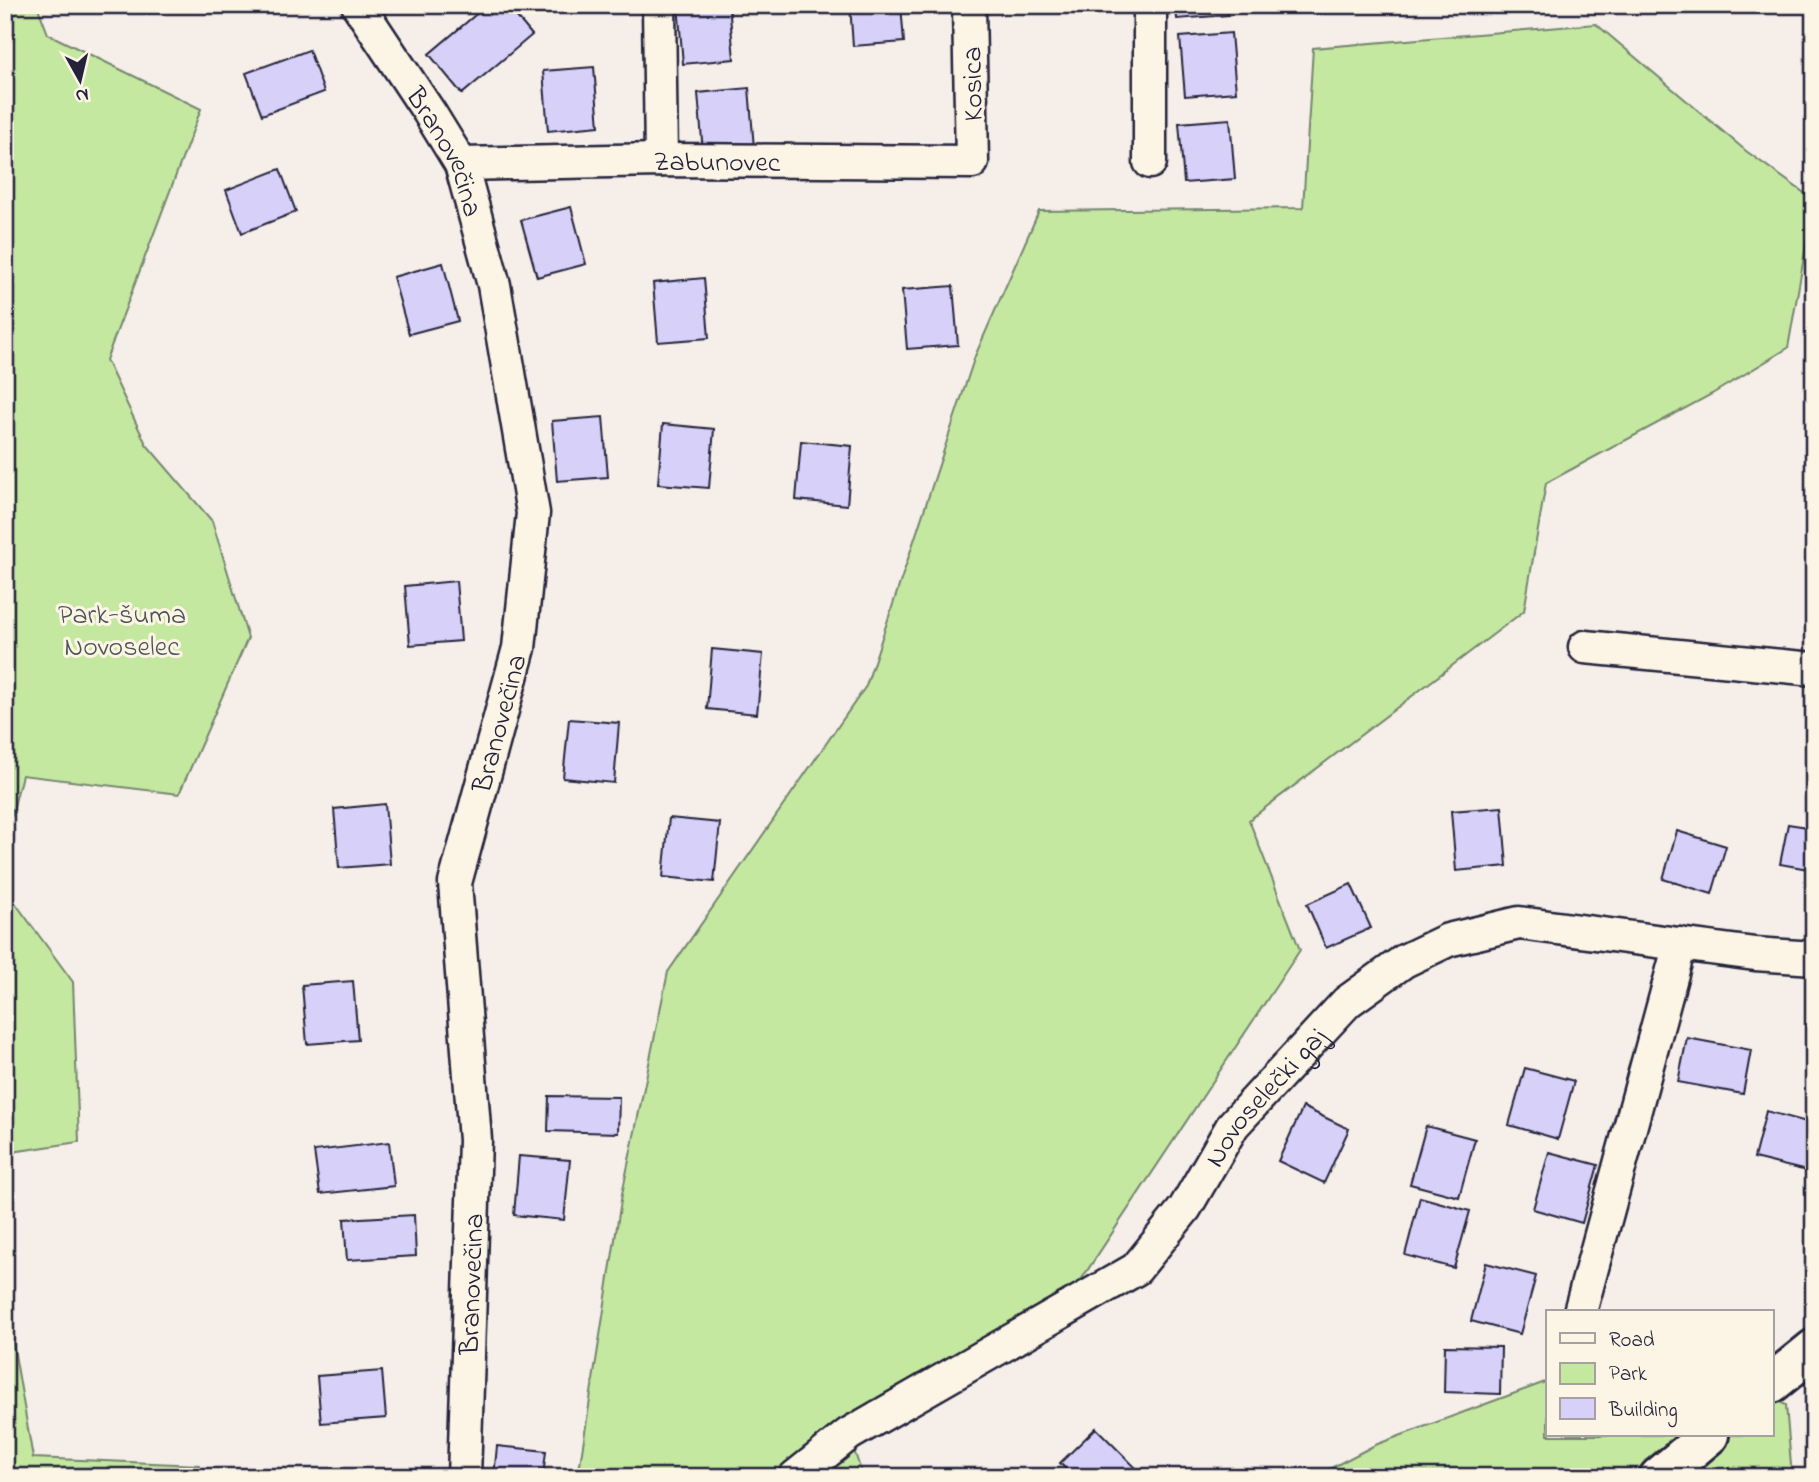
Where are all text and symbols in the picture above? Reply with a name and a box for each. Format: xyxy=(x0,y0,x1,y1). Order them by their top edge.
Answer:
north arrow xyxy=(46,46,116,116)
street label: Kosica xyxy=(953,46,996,122)
street label: Branovečina xyxy=(393,79,491,222)
text: N xyxy=(74,80,90,109)
street label: Zabunovec xyxy=(653,143,781,185)
park label: Park-šuma Novoselec xyxy=(58,596,186,669)
street label: Branovečina xyxy=(463,650,540,799)
street label: Novoselečki gaj xyxy=(1196,1018,1339,1176)
street label: Branovečina xyxy=(451,1213,496,1357)
legend xyxy=(1546,1310,1773,1436)
text: Road xyxy=(1609,1326,1655,1356)
text: Park xyxy=(1609,1360,1648,1390)
text: Building xyxy=(1608,1396,1678,1428)

